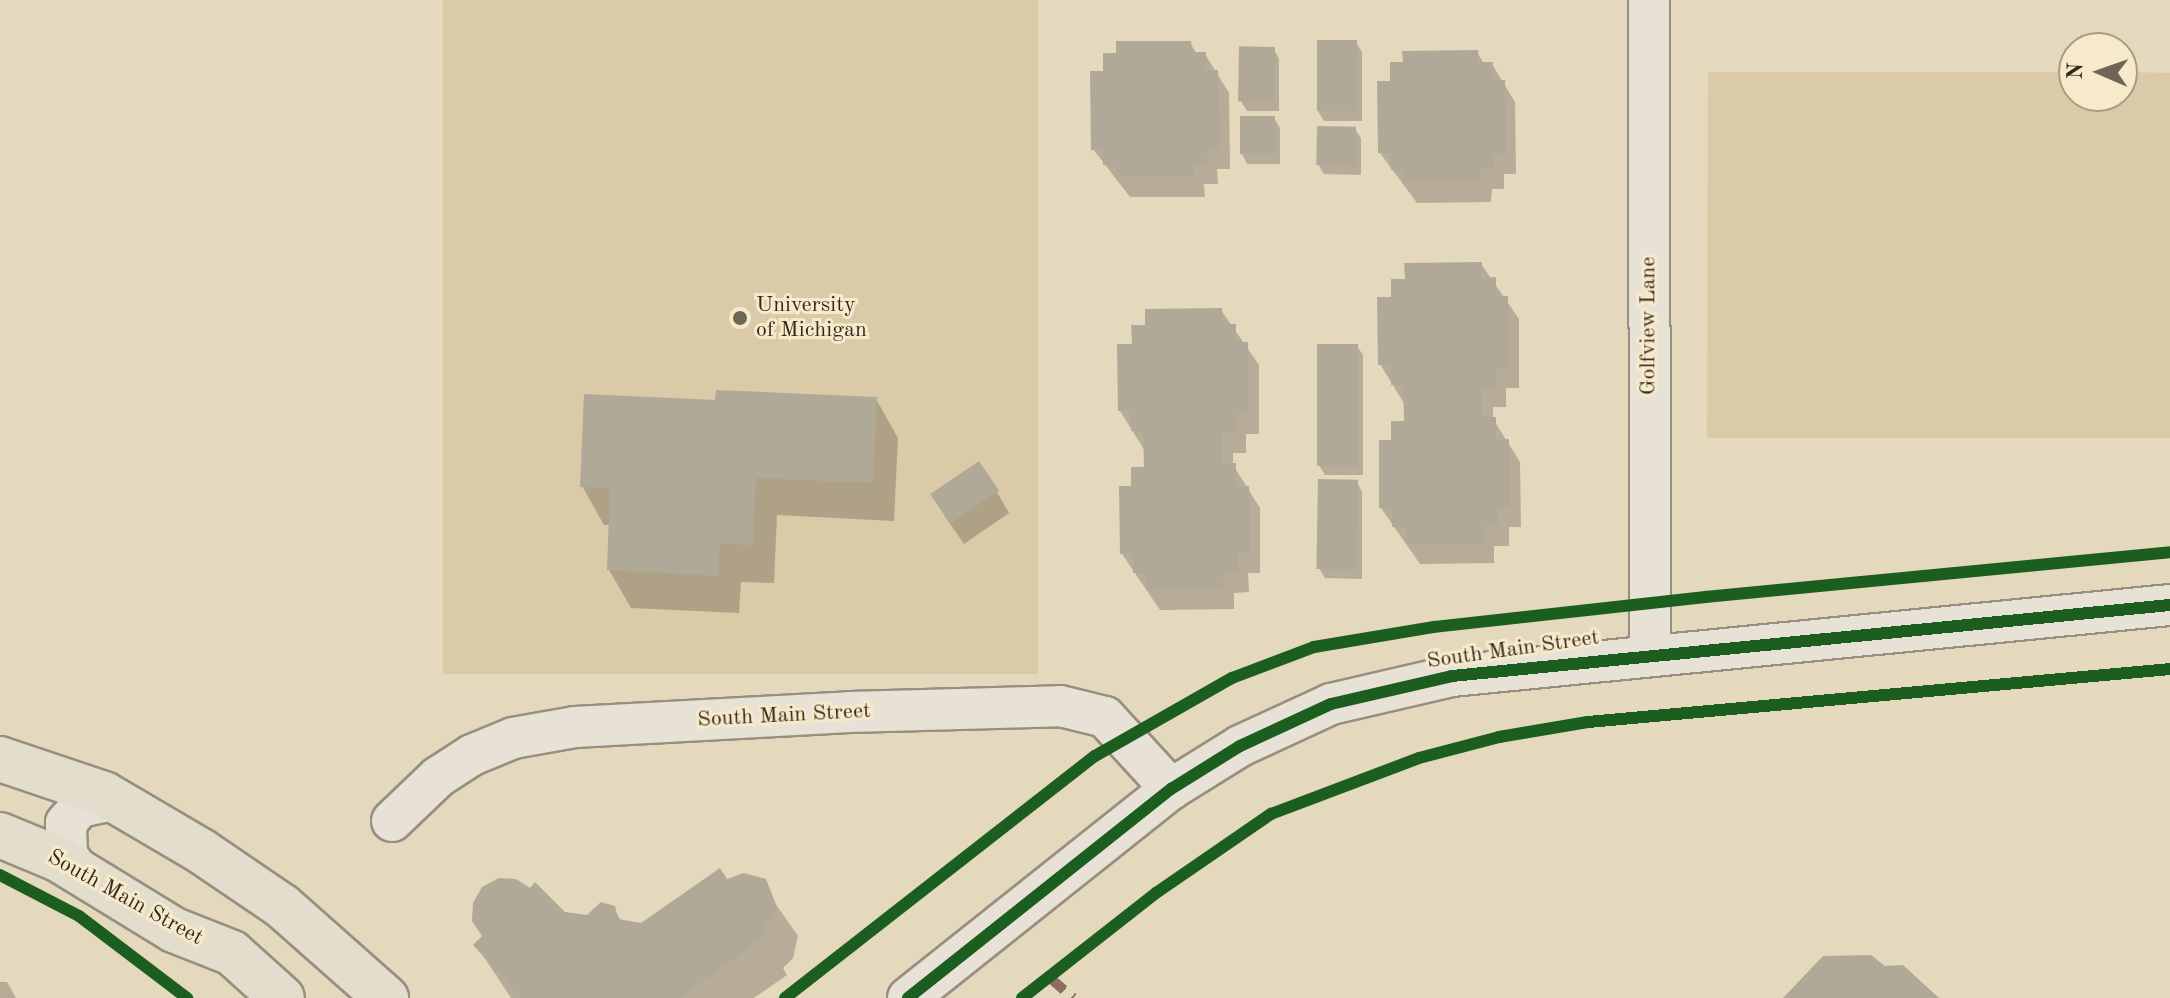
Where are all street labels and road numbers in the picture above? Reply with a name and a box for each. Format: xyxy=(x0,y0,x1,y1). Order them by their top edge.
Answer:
street label: Golfview Lane xyxy=(1636,257,1662,395)
street label: South Main Street xyxy=(1425,625,1601,675)
street label: South Main Street xyxy=(697,698,871,734)
street label: South Main Street xyxy=(43,844,207,952)

